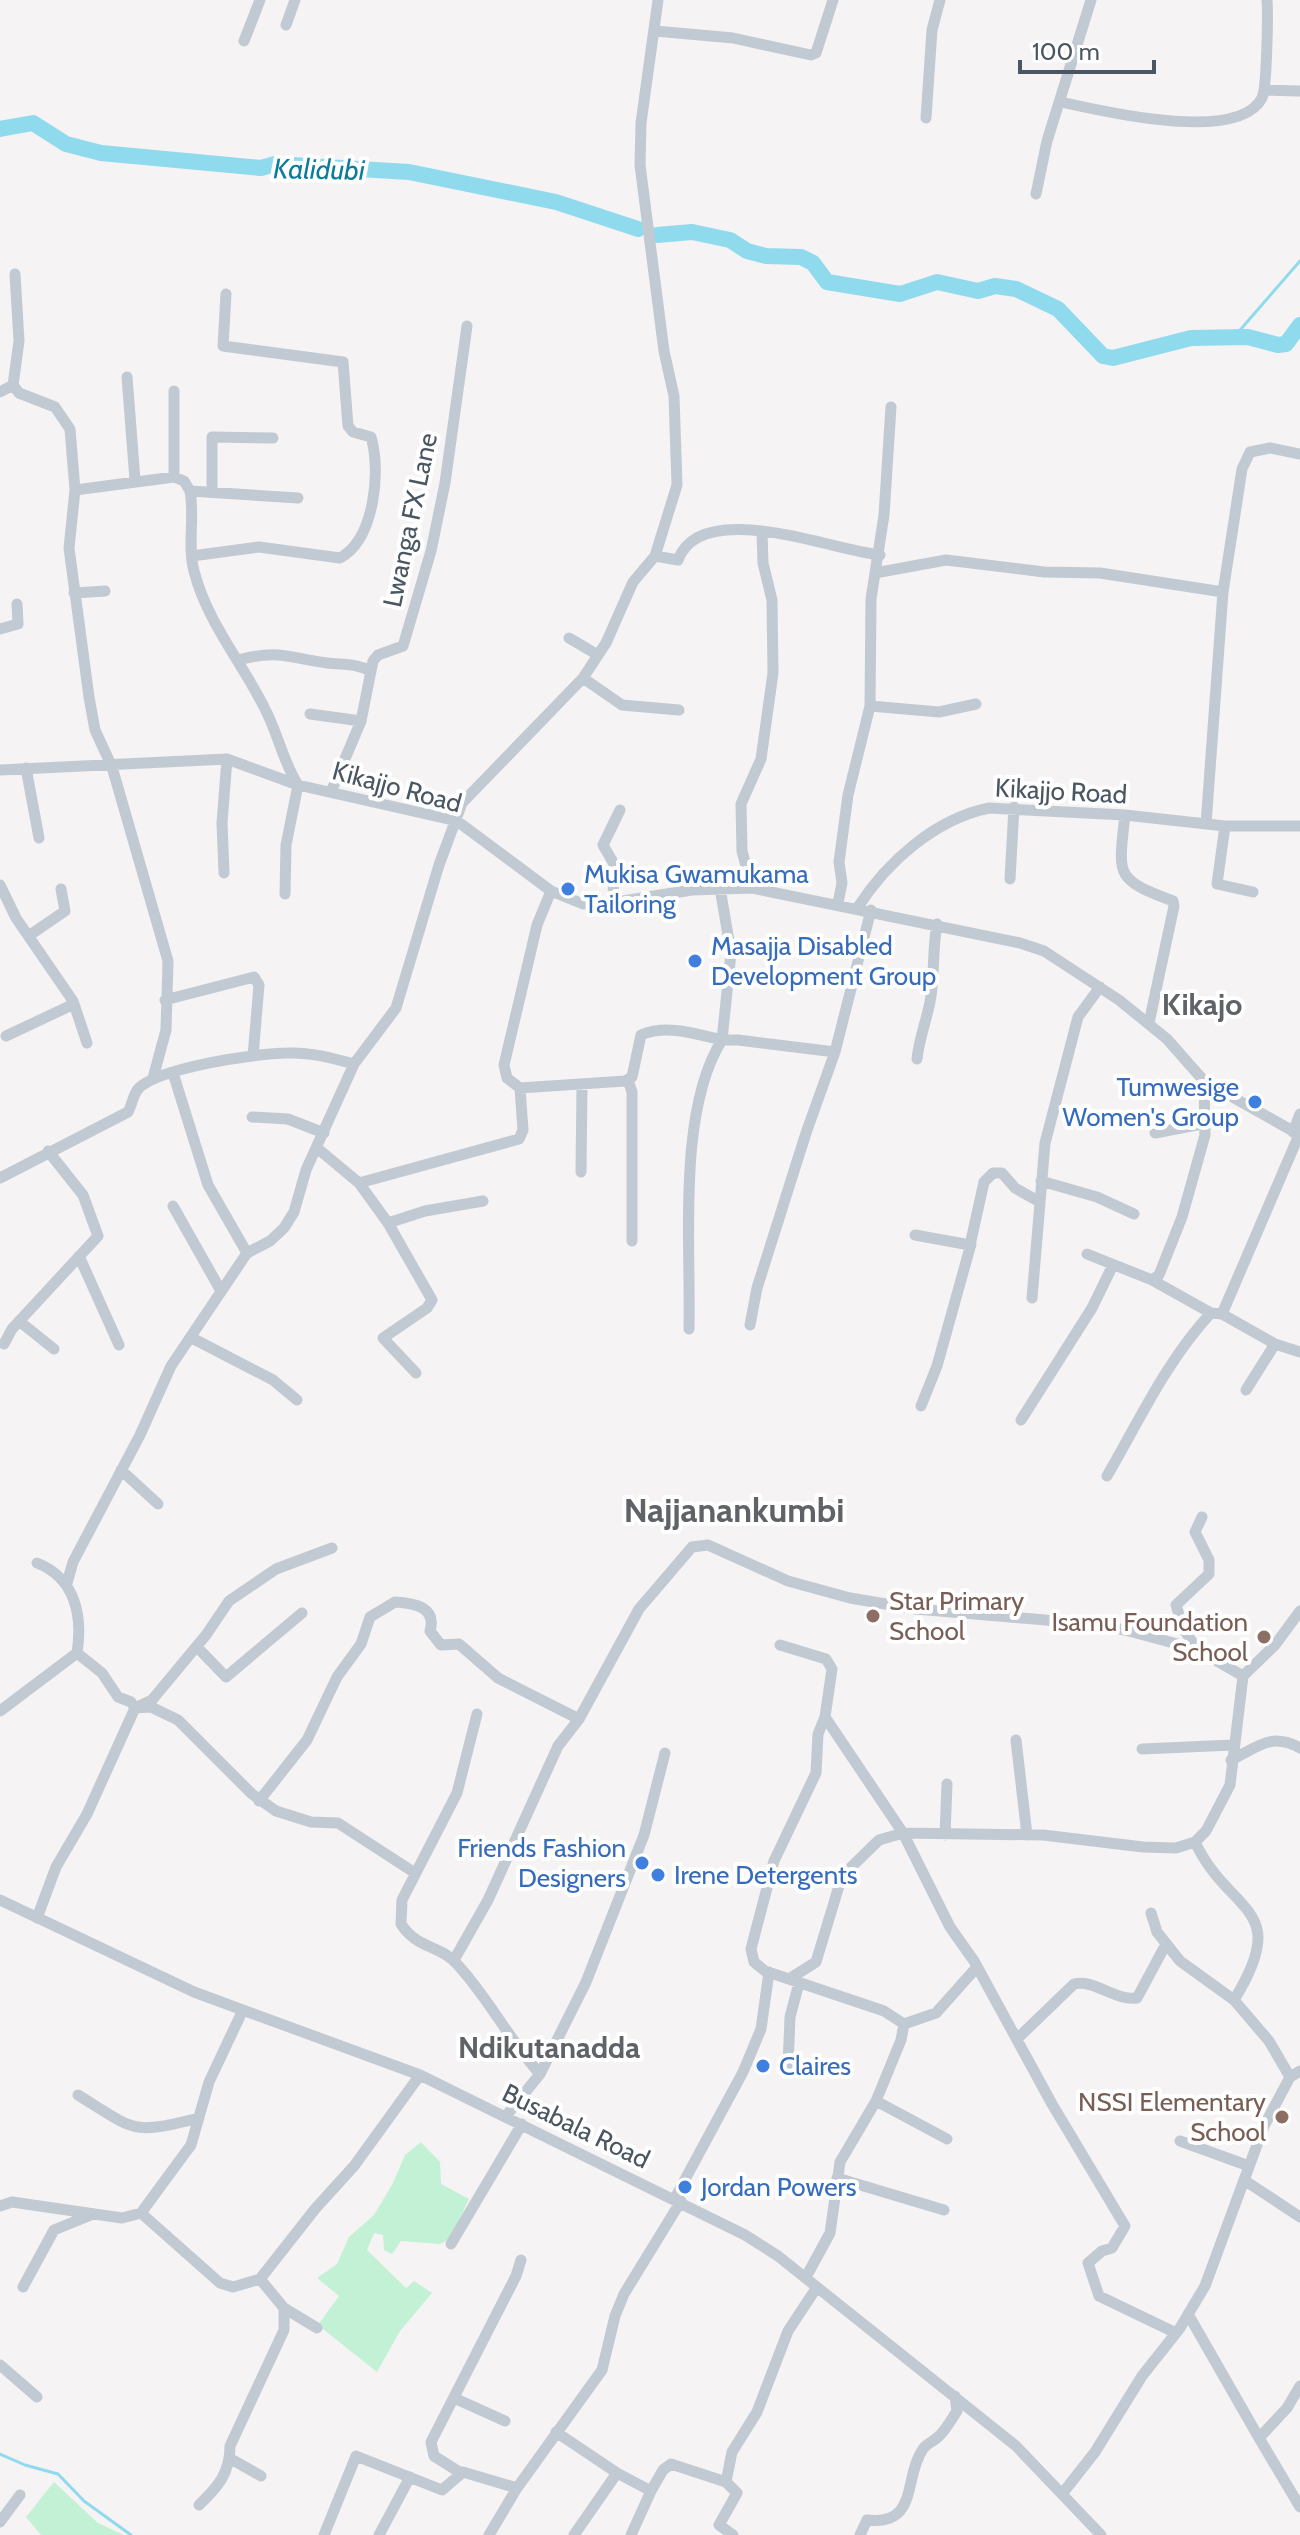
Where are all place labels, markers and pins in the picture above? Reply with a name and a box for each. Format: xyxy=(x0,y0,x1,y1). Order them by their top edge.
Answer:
place label: Mukisa Gwamukama Tailoring xyxy=(584,858,809,920)
marker: Mukisa Gwamukama Tailoring xyxy=(559,880,577,898)
place label: Masajja Disabled Development Group xyxy=(711,930,936,992)
marker: Masajja Disabled Development Group xyxy=(686,952,704,970)
place label: Tumwesige Women's Group xyxy=(1063,1071,1239,1133)
marker: Tumwesige Women's Group xyxy=(1246,1093,1264,1111)
place label: Star Primary School xyxy=(889,1585,1024,1647)
place label: Isamu Foundation School xyxy=(1051,1606,1248,1668)
marker: Star Primary School xyxy=(864,1607,882,1625)
marker: Isamu Foundation School xyxy=(1255,1628,1273,1646)
place label: Friends Fashion Designers xyxy=(457,1832,626,1894)
marker: Friends Fashion Designers xyxy=(633,1854,651,1872)
place label: Irene Detergents xyxy=(674,1859,858,1891)
marker: Irene Detergents xyxy=(649,1866,667,1884)
place label: Claires xyxy=(779,2050,851,2082)
marker: Claires xyxy=(754,2057,772,2075)
place label: NSSI Elementary School xyxy=(1078,2086,1266,2148)
marker: NSSI Elementary School xyxy=(1273,2108,1291,2126)
place label: Jordan Powers xyxy=(700,2171,857,2203)
marker: Jordan Powers xyxy=(676,2178,694,2196)

